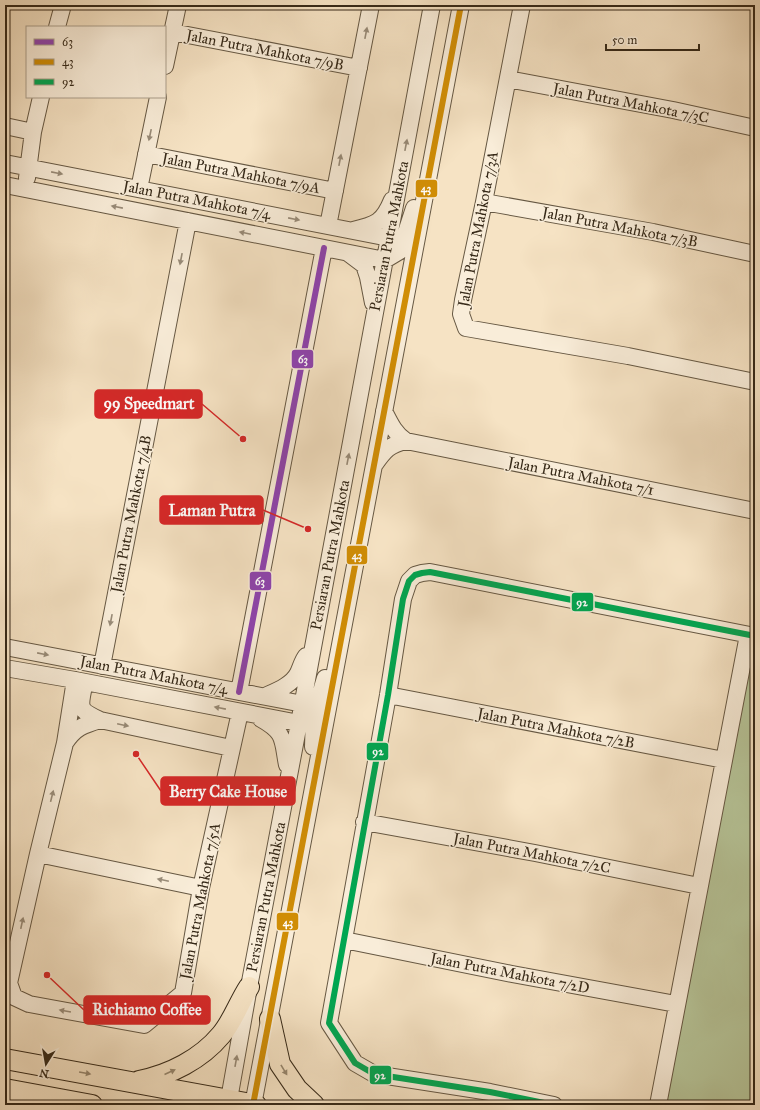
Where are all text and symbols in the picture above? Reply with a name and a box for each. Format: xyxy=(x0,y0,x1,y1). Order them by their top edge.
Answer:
street label: Jalan Putra Mahkota 7/9B xyxy=(182,25,345,75)
legend xyxy=(26,26,166,98)
scale bar xyxy=(606,26,699,52)
one-way arrow xyxy=(363,27,369,39)
text: 50 m xyxy=(612,33,637,47)
text: 63 xyxy=(62,35,73,49)
text: 43 xyxy=(62,55,74,69)
text: 92 xyxy=(62,75,74,89)
street label: Jalan Putra Mahkota 7/3C xyxy=(549,79,711,128)
one-way arrow xyxy=(147,129,153,141)
one-way arrow xyxy=(404,139,410,151)
street label: Jalan Putra Mahkota 7/9A xyxy=(158,148,321,198)
street label: Jalan Putra Mahkota 7/3A xyxy=(454,150,503,311)
one-way arrow xyxy=(338,154,344,166)
street label: Persiaran Putra Mahkota xyxy=(366,159,413,313)
one-way arrow xyxy=(51,170,63,176)
street label: Jalan Putra Mahkota 7/4 xyxy=(119,176,273,224)
line badge: 43 xyxy=(415,179,438,198)
text: 43 xyxy=(421,182,431,196)
one-way arrow xyxy=(111,203,123,209)
street label: Jalan Putra Mahkota 7/3B xyxy=(538,203,699,252)
one-way arrow xyxy=(288,217,301,223)
one-way arrow xyxy=(239,229,251,235)
one-way arrow xyxy=(178,253,184,265)
line badge: 63 xyxy=(291,349,314,369)
text: 63 xyxy=(298,353,308,367)
callout: 99 Speedmart xyxy=(95,390,202,418)
text: 99 Speedmart xyxy=(103,394,195,414)
street label: Jalan Putra Mahkota 7/4B xyxy=(106,434,156,597)
one-way arrow xyxy=(345,453,351,465)
street label: Jalan Putra Mahkota 7/1 xyxy=(504,453,656,500)
street label: Persiaran Putra Mahkota xyxy=(307,478,354,632)
callout: Laman Putra xyxy=(160,496,263,524)
text: Laman Putra xyxy=(169,501,257,520)
line badge: 43 xyxy=(346,545,368,565)
text: 43 xyxy=(352,549,362,563)
line badge: 63 xyxy=(249,571,272,591)
text: 63 xyxy=(255,575,265,589)
line badge: 92 xyxy=(571,592,594,612)
text: 92 xyxy=(576,596,588,610)
one-way arrow xyxy=(107,614,113,627)
one-way arrow xyxy=(37,651,49,657)
street label: Jalan Putra Mahkota 7/4 xyxy=(76,651,230,699)
street label: Jalan Putra Mahkota 7/2B xyxy=(474,704,636,753)
one-way arrow xyxy=(213,705,226,711)
one-way arrow xyxy=(117,723,129,729)
line badge: 92 xyxy=(366,742,389,761)
text: 92 xyxy=(372,745,384,759)
callout: Berry Cake House xyxy=(161,777,295,805)
text: Berry Cake House xyxy=(169,782,287,802)
one-way arrow xyxy=(49,790,55,802)
street label: Persiaran Putra Mahkota xyxy=(243,820,290,974)
street label: Jalan Putra Mahkota 7/5A xyxy=(176,821,225,983)
street label: Jalan Putra Mahkota 7/2C xyxy=(450,829,612,878)
one-way arrow xyxy=(157,877,169,883)
line badge: 43 xyxy=(276,912,299,931)
text: 43 xyxy=(283,916,293,930)
one-way arrow xyxy=(20,917,26,929)
street label: Jalan Putra Mahkota 7/2D xyxy=(427,948,591,998)
callout: Richiamo Coffee xyxy=(84,996,210,1024)
text: Richiamo Coffee xyxy=(92,1000,202,1019)
one-way arrow xyxy=(59,1007,71,1013)
north arrow xyxy=(26,1044,66,1084)
one-way arrow xyxy=(233,1055,239,1067)
one-way arrow xyxy=(280,1065,288,1075)
line badge: 92 xyxy=(369,1065,392,1085)
text: N xyxy=(38,1066,50,1081)
one-way arrow xyxy=(165,1068,177,1074)
text: 92 xyxy=(374,1069,386,1083)
one-way arrow xyxy=(79,1071,91,1077)

